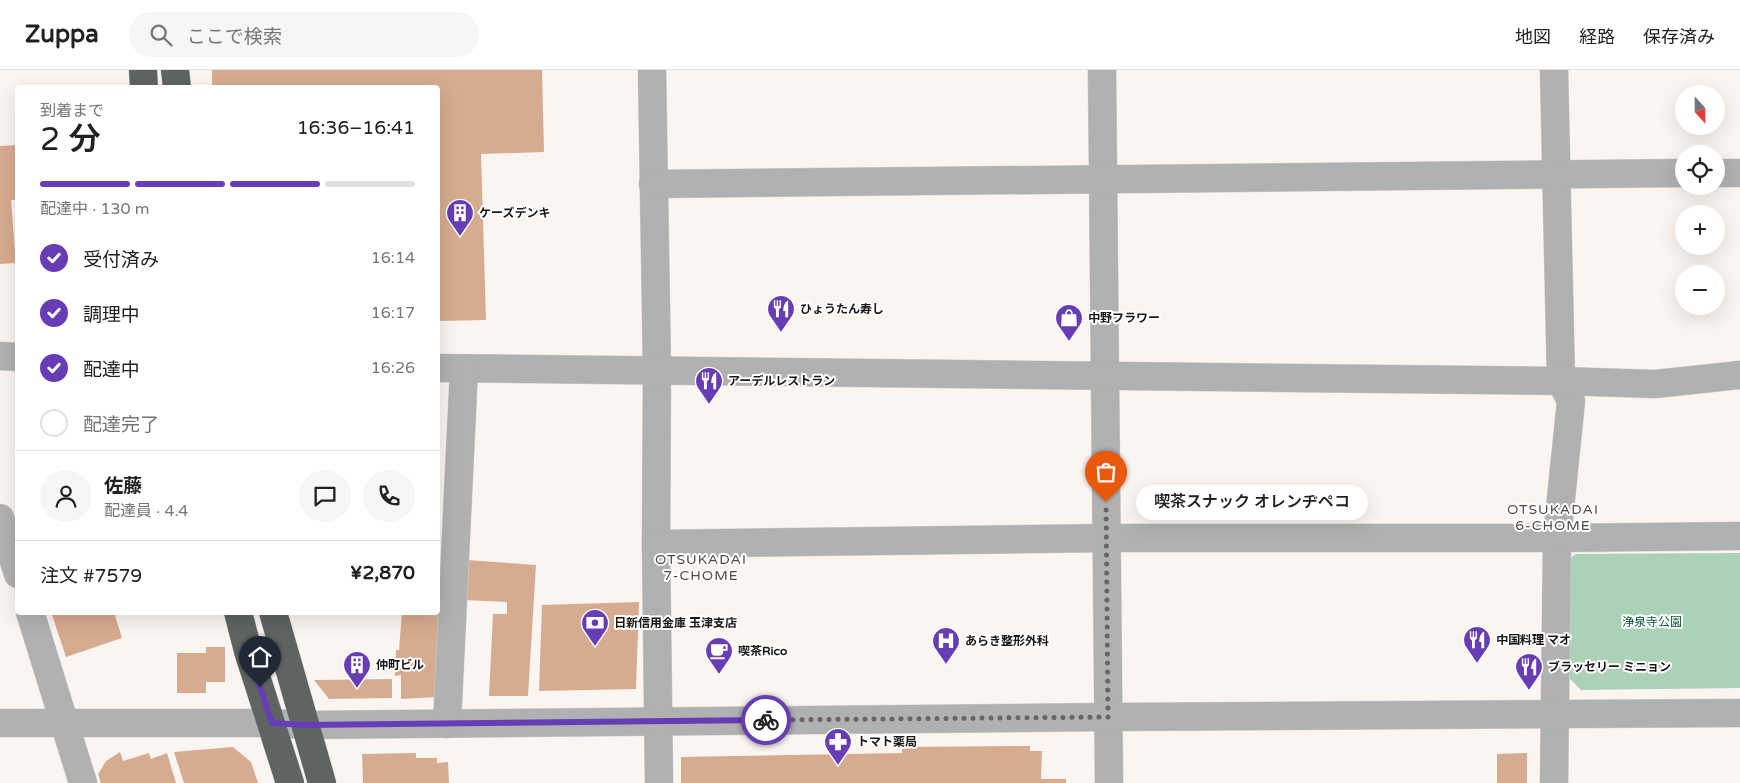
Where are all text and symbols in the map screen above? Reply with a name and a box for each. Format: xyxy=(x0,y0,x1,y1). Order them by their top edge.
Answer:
search box xyxy=(129,12,479,57)
text: Zuppa xyxy=(25,20,99,49)
icon: search xyxy=(147,21,175,49)
text: ここで検索 xyxy=(187,26,282,48)
text: 地図 xyxy=(1515,26,1551,48)
text: 経路 xyxy=(1579,26,1615,48)
text: 保存済み xyxy=(1643,26,1715,48)
north arrow xyxy=(1675,85,1725,135)
map controls xyxy=(1675,85,1725,315)
text: 到着まで xyxy=(40,101,104,121)
text: 16:36–16:41 xyxy=(297,117,415,139)
text: 2 分 xyxy=(40,121,100,159)
button: locate xyxy=(1675,145,1725,195)
building icon: ケーズデンキ xyxy=(445,198,475,237)
text: 配達中 · 130 m xyxy=(40,199,149,219)
button: + xyxy=(1675,205,1725,255)
place label: ケーズデンキ xyxy=(479,206,550,220)
icon: check xyxy=(40,244,68,272)
text: 16:14 xyxy=(371,248,415,268)
text: 受付済み xyxy=(83,249,159,271)
button: − xyxy=(1675,265,1725,315)
restaurant icon: ひょうたん寿し xyxy=(766,294,796,333)
icon: check xyxy=(40,299,68,327)
place label: ひょうたん寿し xyxy=(800,302,884,316)
text: 16:17 xyxy=(371,303,415,323)
shop icon: 中野フラワー xyxy=(1054,303,1084,342)
text: 調理中 xyxy=(83,304,140,326)
place label: 中野フラワー xyxy=(1088,311,1160,325)
icon: check xyxy=(40,354,68,382)
text: 16:26 xyxy=(371,358,415,378)
text: 配達中 xyxy=(83,359,140,381)
restaurant icon: アーデルレストラン xyxy=(694,366,724,405)
place label: アーデルレストラン xyxy=(728,374,835,388)
text: 配達完了 xyxy=(83,414,159,436)
pin xyxy=(1085,451,1127,502)
icon: bag xyxy=(1092,458,1120,486)
button: person xyxy=(40,470,92,522)
button: chat xyxy=(299,470,351,522)
button: phone xyxy=(363,470,415,522)
text: 佐藤 xyxy=(104,475,142,497)
callout: 喫茶スナック オレンヂペコ xyxy=(1136,484,1368,520)
text: 喫茶スナック オレンヂペコ xyxy=(1154,492,1350,512)
text: 配達員 · 4.4 xyxy=(104,501,188,521)
district label: OTSUKADAI 6-CHOME xyxy=(1507,501,1599,534)
district label: OTSUKADAI 7-CHOME xyxy=(655,551,747,584)
text: ¥2,870 xyxy=(350,562,415,584)
text: 注文 #7579 xyxy=(40,565,142,587)
bank icon: 日新信用金庫 玉津支店 xyxy=(580,608,610,647)
park label: 浄泉寺公園 xyxy=(1622,615,1682,629)
place label: 日新信用金庫 玉津支店 xyxy=(614,616,737,630)
restaurant icon: 中国料理 マオ xyxy=(1462,625,1492,664)
hospital icon: あらき整形外科 xyxy=(931,626,961,665)
place label: 中国料理 マオ xyxy=(1496,633,1571,647)
place label: あらき整形外科 xyxy=(965,634,1049,648)
pin xyxy=(239,636,281,687)
cafe icon: 喫茶Rico xyxy=(704,636,734,675)
icon: home xyxy=(246,643,274,671)
place label: 喫茶Rico xyxy=(738,644,787,658)
building icon: 仲町ビル xyxy=(342,650,372,689)
restaurant icon: ブラッセリー ミニョン xyxy=(1514,652,1544,691)
place label: 仲町ビル xyxy=(376,658,424,672)
place label: ブラッセリー ミニョン xyxy=(1548,660,1671,674)
courier xyxy=(741,695,791,745)
icon: bike xyxy=(752,706,780,734)
pharmacy icon: トマト薬局 xyxy=(823,727,853,766)
place label: トマト薬局 xyxy=(857,735,917,749)

